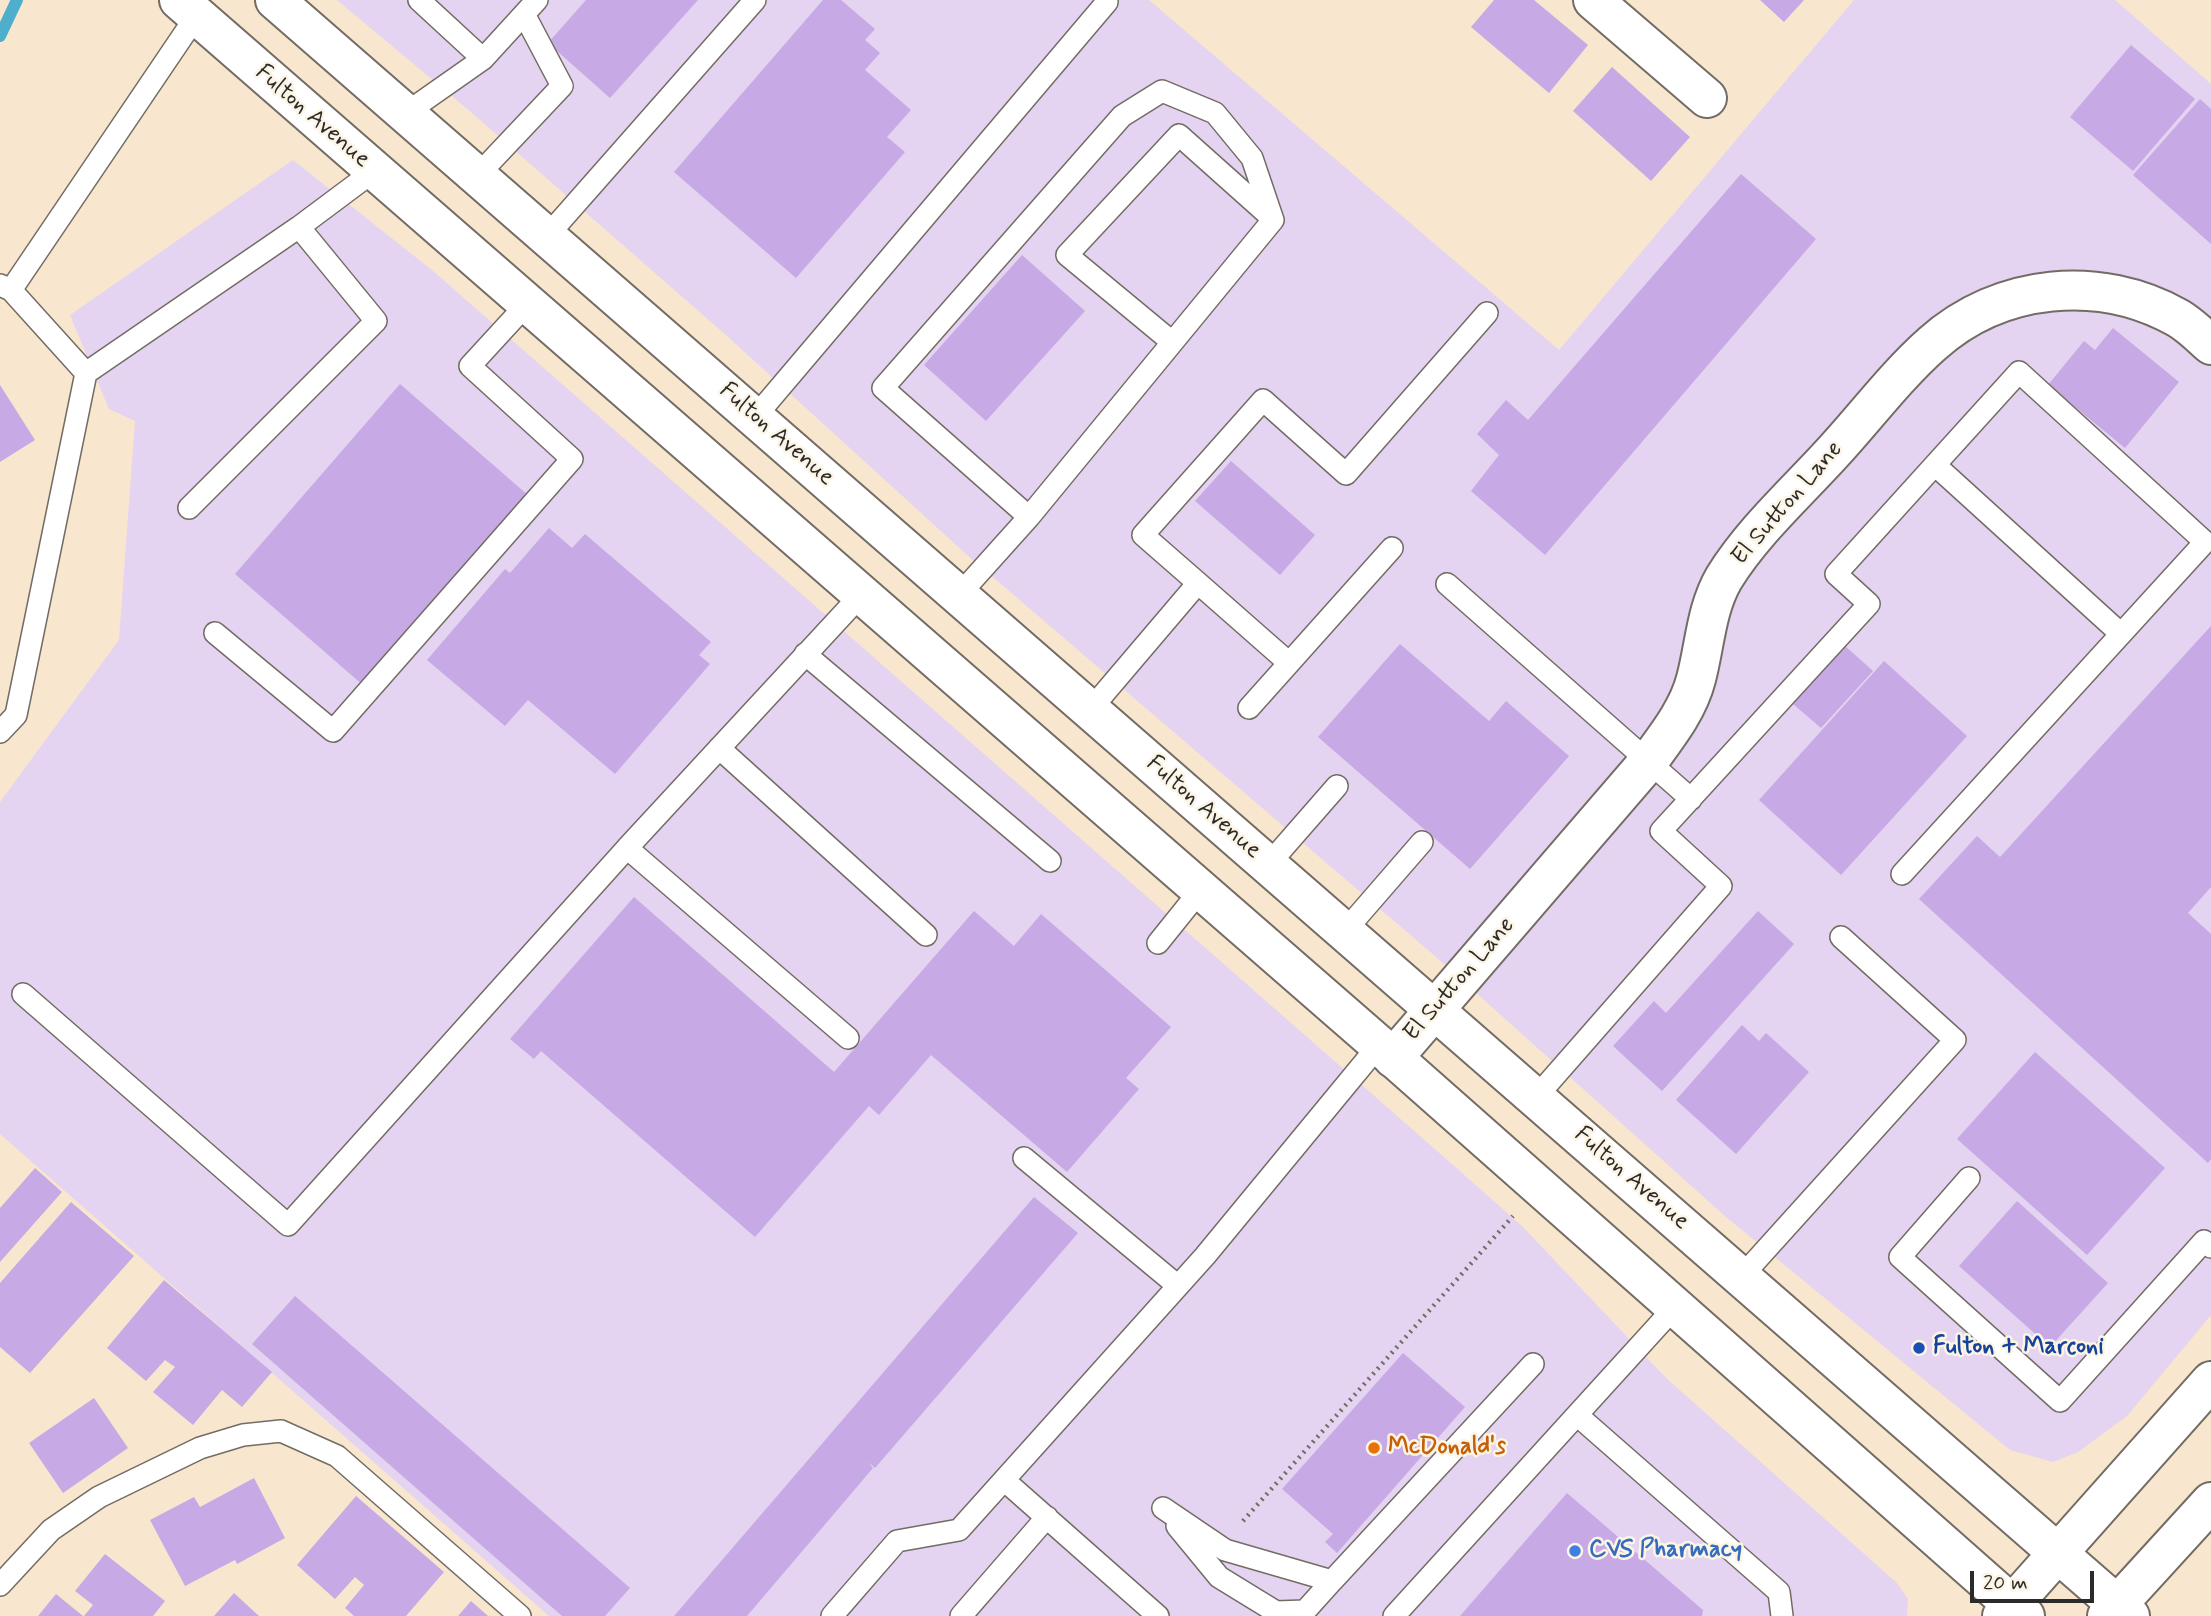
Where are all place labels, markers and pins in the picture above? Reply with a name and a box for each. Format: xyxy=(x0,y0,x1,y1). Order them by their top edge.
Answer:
place label: Fulton + Marconi xyxy=(1933,1334,2104,1362)
marker: Fulton + Marconi xyxy=(1911,1340,1927,1356)
place label: McDonald's xyxy=(1388,1434,1506,1462)
marker: McDonald's xyxy=(1366,1440,1382,1456)
place label: CVS Pharmacy xyxy=(1589,1537,1742,1565)
marker: CVS Pharmacy xyxy=(1567,1543,1583,1559)

